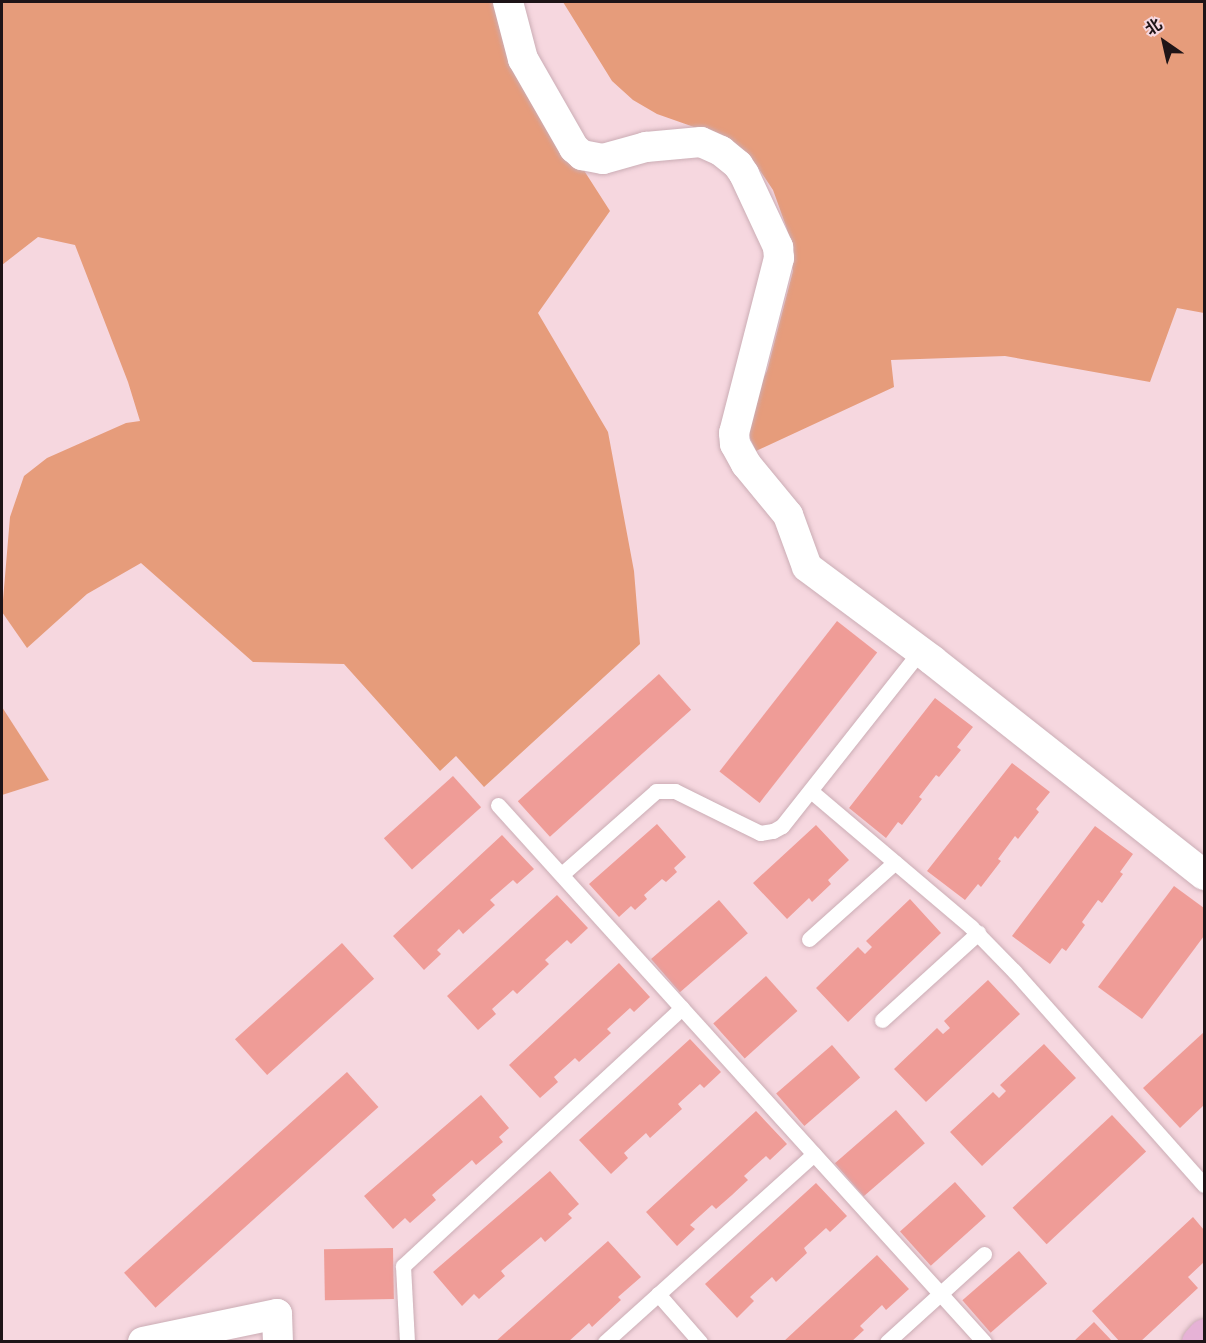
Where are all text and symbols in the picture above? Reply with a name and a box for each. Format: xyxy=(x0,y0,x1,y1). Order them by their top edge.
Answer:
north arrow xyxy=(1134,12,1194,72)
text: 北 xyxy=(1142,14,1166,39)

